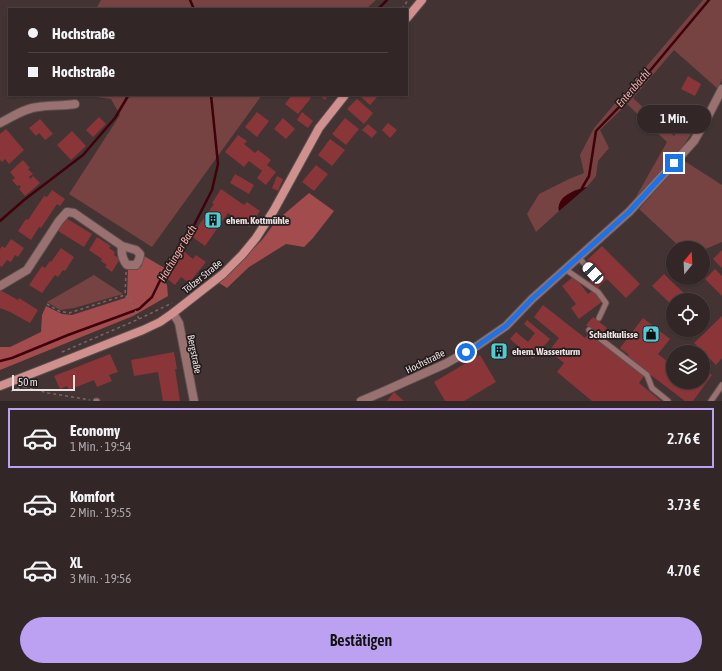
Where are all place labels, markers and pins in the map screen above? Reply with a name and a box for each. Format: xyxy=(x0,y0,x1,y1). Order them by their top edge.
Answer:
building icon: ehem. Kottmühle xyxy=(203,210,223,230)
place label: ehem. Kottmühle xyxy=(226,215,290,226)
shop icon: Schaltkulisse xyxy=(641,324,661,344)
place label: Schaltkulisse xyxy=(589,329,638,340)
building icon: ehem. Wasserturm xyxy=(489,341,509,361)
place label: ehem. Wasserturm xyxy=(512,346,580,357)

